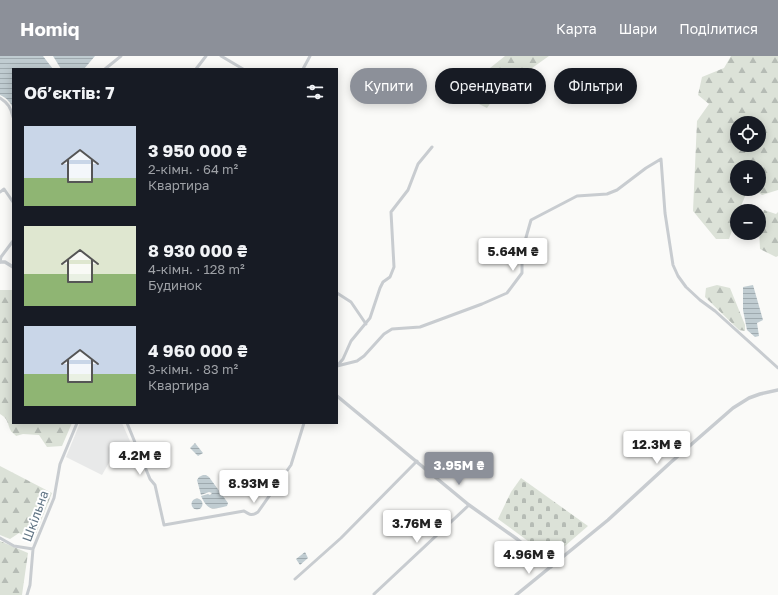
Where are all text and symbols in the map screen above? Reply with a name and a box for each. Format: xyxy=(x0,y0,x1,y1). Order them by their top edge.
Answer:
text: Homiq xyxy=(20,17,79,40)
text: Карта xyxy=(556,20,597,37)
text: Шари xyxy=(619,20,657,37)
text: Поділитися xyxy=(679,20,758,37)
chip: Купити xyxy=(350,68,427,104)
chip: Орендувати xyxy=(435,68,546,104)
chip: Фільтри xyxy=(554,68,637,104)
icon: filters xyxy=(304,81,326,103)
text: Об’єктів: 7 xyxy=(24,82,114,103)
map controls xyxy=(730,116,766,240)
button: locate xyxy=(730,116,766,152)
text: 3 950 000 ₴ xyxy=(148,140,247,161)
icon: home xyxy=(56,142,104,190)
button: + xyxy=(730,160,766,196)
text: 2-кімн. · 64 m² xyxy=(148,161,238,177)
text: Квартира xyxy=(148,177,209,193)
button: − xyxy=(730,204,766,240)
pin: 5.64M ₴ xyxy=(476,238,550,272)
text: 8 930 000 ₴ xyxy=(148,240,247,261)
icon: home xyxy=(56,242,104,290)
text: 5.64M ₴ xyxy=(487,243,539,259)
text: 4-кімн. · 128 m² xyxy=(148,261,245,277)
text: Будинок xyxy=(148,277,202,293)
text: 4 960 000 ₴ xyxy=(148,340,248,361)
icon: home xyxy=(56,342,104,390)
text: 3-кімн. · 83 m² xyxy=(148,361,238,377)
text: Квартира xyxy=(148,377,209,393)
pin: 12.3M ₴ xyxy=(620,431,694,465)
text: 12.3M ₴ xyxy=(632,436,682,452)
pin: 4.2M ₴ xyxy=(107,442,173,476)
text: 4.2M ₴ xyxy=(119,447,161,463)
pin: 3.95M ₴ xyxy=(422,452,496,486)
text: 3.95M ₴ xyxy=(433,457,485,473)
pin: 8.93M ₴ xyxy=(217,470,291,504)
text: 8.93M ₴ xyxy=(228,475,280,491)
street label: Шкільна xyxy=(18,488,52,544)
pin: 3.76M ₴ xyxy=(380,510,454,544)
text: 3.76M ₴ xyxy=(392,515,442,531)
pin: 4.96M ₴ xyxy=(492,541,566,575)
text: 4.96M ₴ xyxy=(503,546,555,562)

